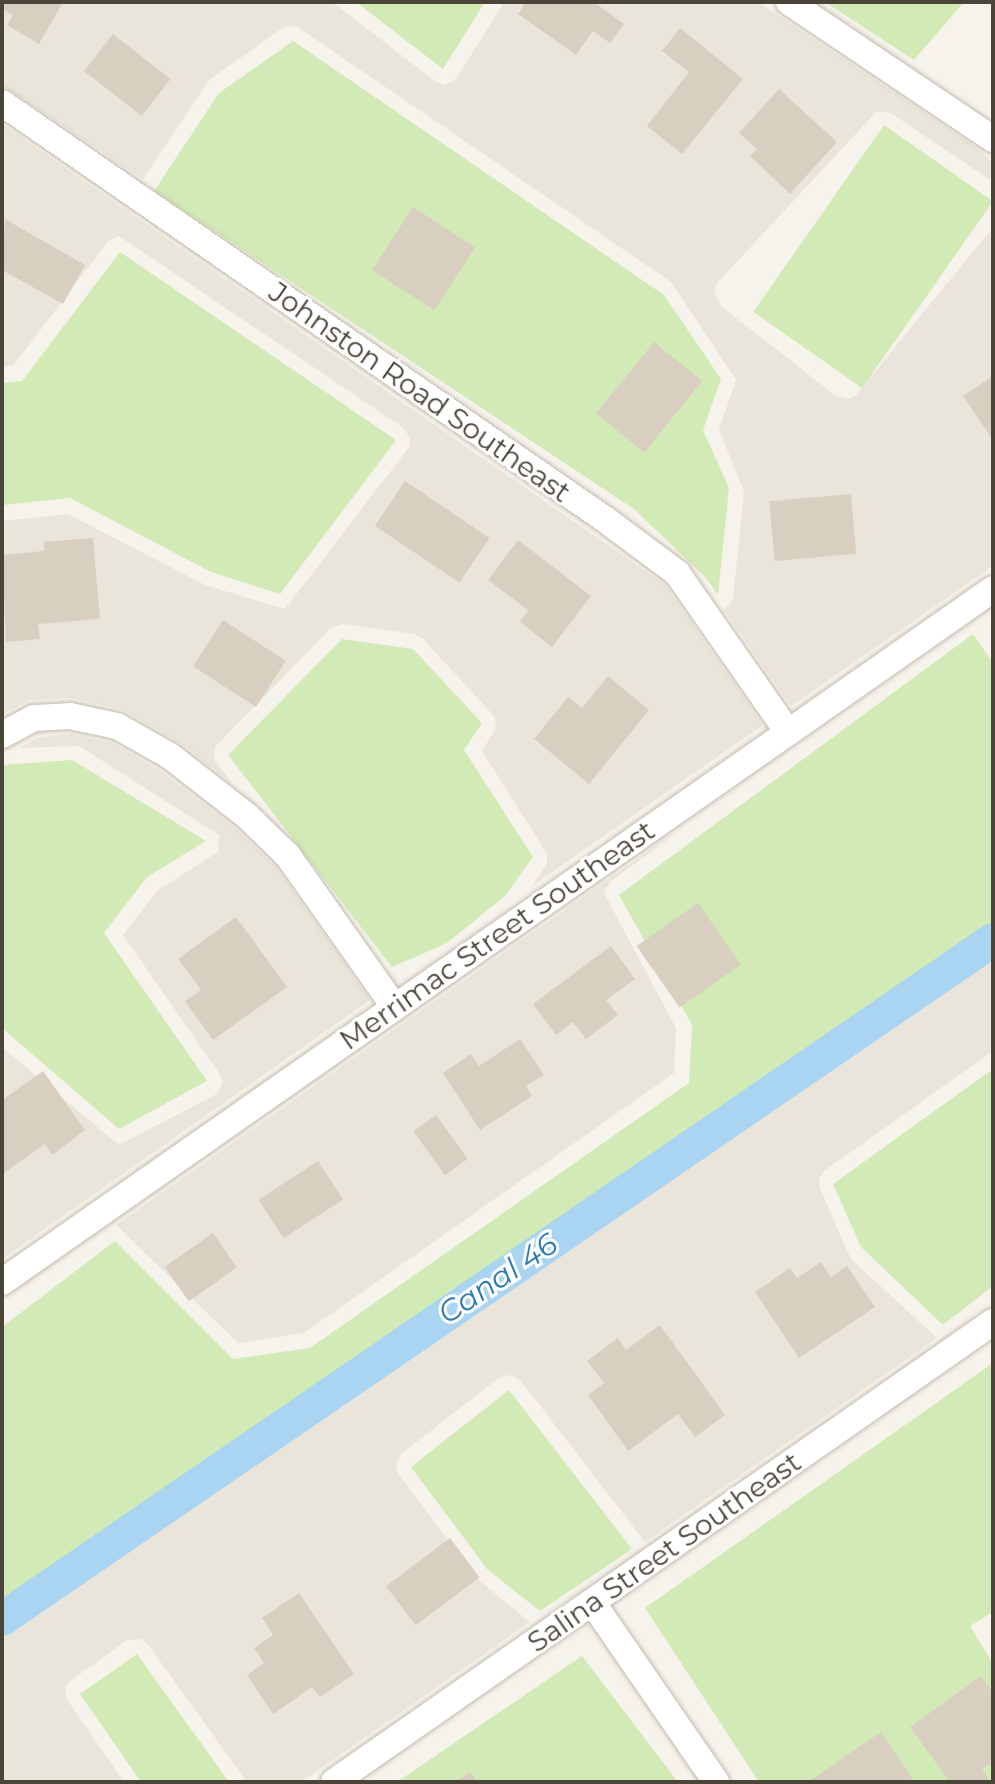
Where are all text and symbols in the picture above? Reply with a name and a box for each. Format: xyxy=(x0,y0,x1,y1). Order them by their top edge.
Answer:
street label: Johnston Road Southeast xyxy=(263,275,577,509)
street label: Merrimac Street Southeast xyxy=(333,813,661,1057)
water label: Canal 46 xyxy=(432,1226,564,1332)
street label: Salina Street Southeast xyxy=(521,1445,807,1659)

